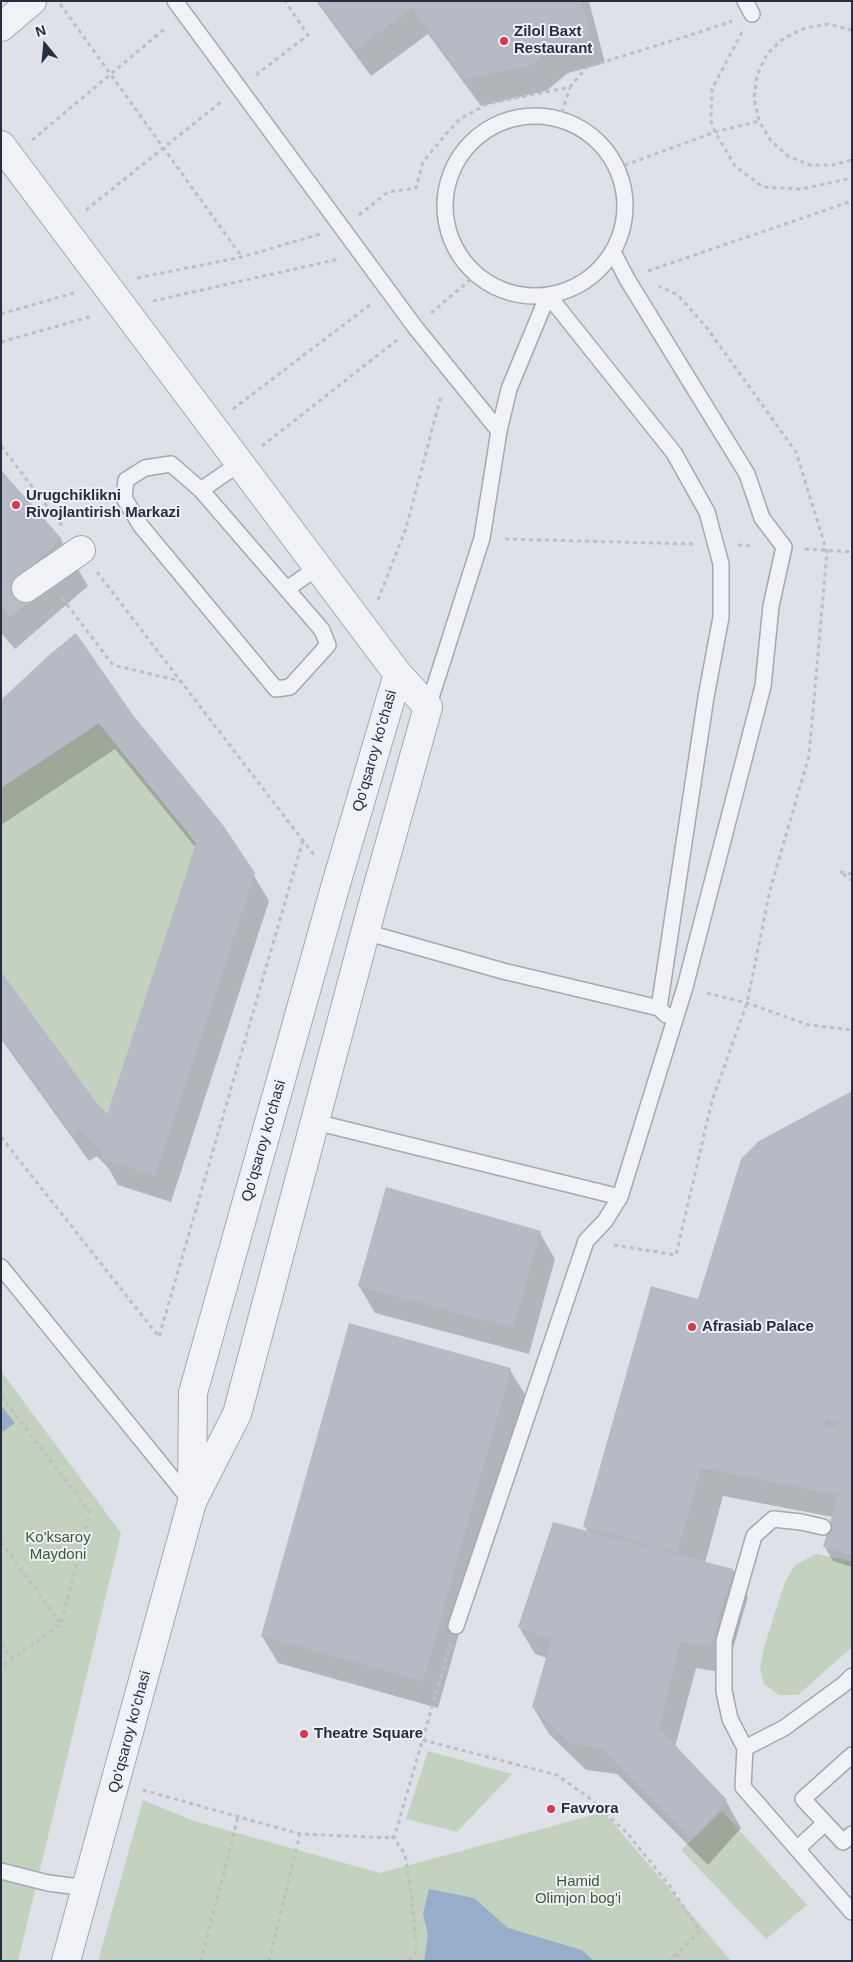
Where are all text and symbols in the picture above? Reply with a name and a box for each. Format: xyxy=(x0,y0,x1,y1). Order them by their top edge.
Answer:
north arrow xyxy=(20,20,70,70)
text: N xyxy=(33,22,48,40)
place label: Zilol Baxt Restaurant xyxy=(514,23,592,58)
marker: Zilol Baxt Restaurant xyxy=(498,35,510,47)
place label: Urugchiklikni Rivojlantirish Markazi xyxy=(26,487,180,522)
marker: Urugchiklikni Rivojlantirish Markazi xyxy=(10,499,22,511)
street label: Qo'qsaroy ko'chasi xyxy=(349,688,401,814)
street label: Qo'qsaroy ko'chasi xyxy=(238,1078,290,1204)
place label: Afrasiab Palace xyxy=(702,1318,814,1336)
marker: Afrasiab Palace xyxy=(686,1321,698,1333)
park label: Ko'ksaroy Maydoni xyxy=(25,1529,91,1564)
street label: Qo'qsaroy ko'chasi xyxy=(105,1669,155,1795)
place label: Theatre Square xyxy=(314,1725,423,1743)
marker: Theatre Square xyxy=(298,1728,310,1740)
place label: Favvora xyxy=(561,1800,619,1818)
marker: Favvora xyxy=(545,1803,557,1815)
park label: Hamid Olimjon bog'i xyxy=(535,1873,621,1908)

